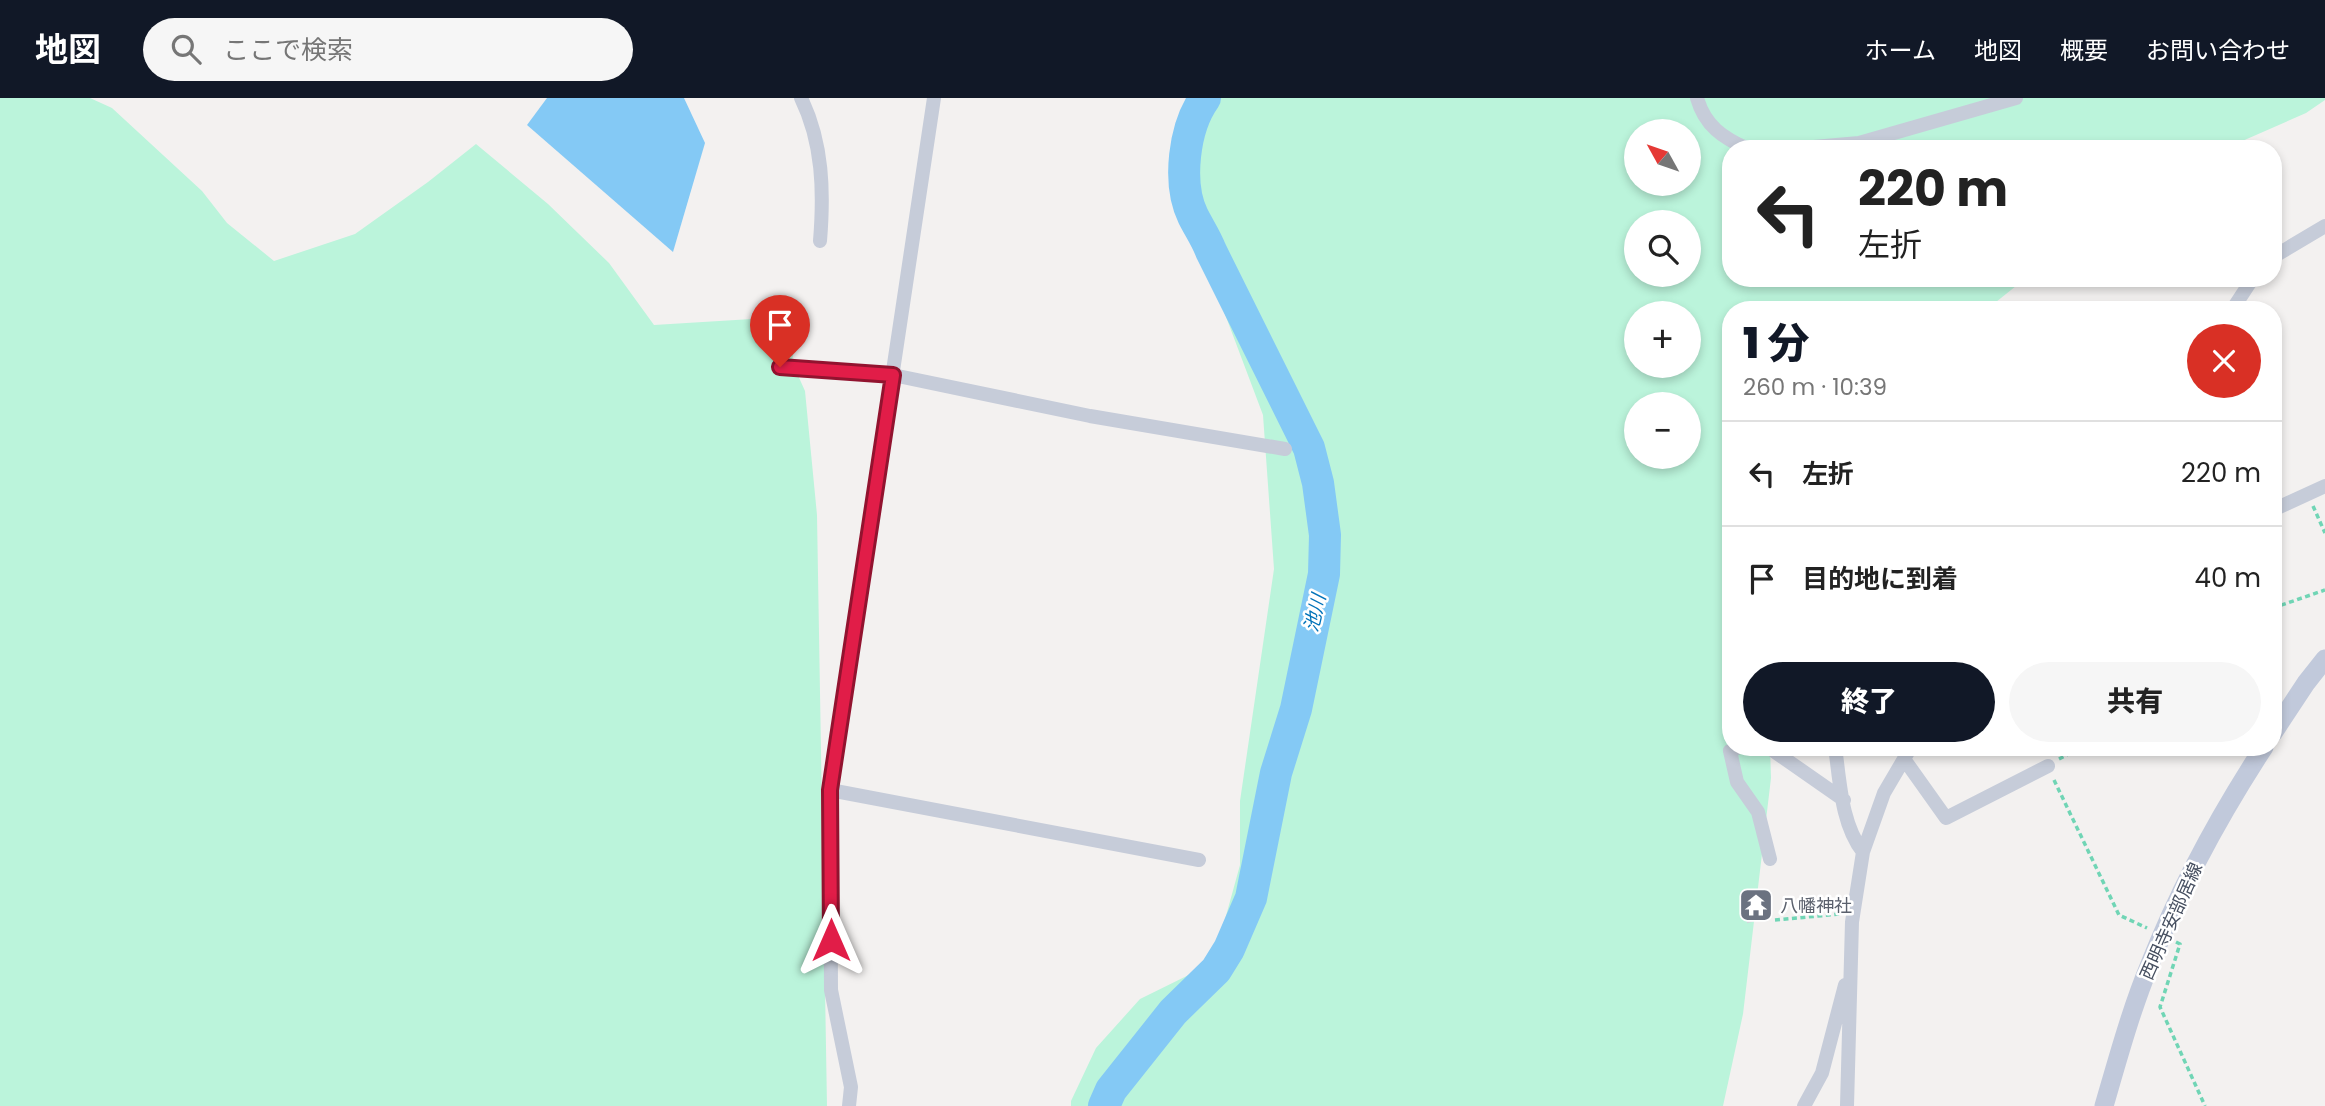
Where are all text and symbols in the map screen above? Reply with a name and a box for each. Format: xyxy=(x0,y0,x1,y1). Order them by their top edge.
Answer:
search box xyxy=(143,18,633,81)
text: 地図 xyxy=(35,26,101,73)
icon: search xyxy=(167,30,205,68)
text: ここで検索 xyxy=(223,32,353,68)
text: ホーム xyxy=(1865,34,1936,67)
text: 地図 xyxy=(1974,34,2022,67)
text: 概要 xyxy=(2060,34,2108,67)
text: お問い合わせ xyxy=(2146,34,2290,67)
north arrow xyxy=(1624,119,1701,196)
map controls xyxy=(1624,119,1701,469)
text: 220 m xyxy=(1858,155,2008,223)
icon: left xyxy=(1743,168,1834,259)
button: search xyxy=(1624,210,1701,287)
text: 左折 xyxy=(1858,222,1922,267)
pin xyxy=(750,295,810,367)
button: + xyxy=(1624,301,1701,378)
icon: arrive xyxy=(761,306,799,344)
text: 1 分 xyxy=(1743,314,1809,373)
button: close xyxy=(2187,324,2261,398)
text: 260 m · 10:39 xyxy=(1743,371,1887,403)
button: − xyxy=(1624,392,1701,469)
icon: left xyxy=(1743,455,1781,493)
text: 220 m xyxy=(2181,455,2261,491)
text: 左折 xyxy=(1802,456,1854,492)
icon: arrive xyxy=(1743,560,1781,598)
text: 40 m xyxy=(2195,560,2261,596)
text: 目的地に到着 xyxy=(1802,561,1958,597)
water label: 池川 xyxy=(1298,590,1333,635)
button: 終了 xyxy=(1743,662,1995,742)
button: 共有 xyxy=(2009,662,2261,742)
street label: 西明寺安部居線 xyxy=(2134,858,2208,984)
temple icon: 八幡神社 xyxy=(1737,886,1775,924)
place label: 八幡神社 xyxy=(1780,893,1852,918)
position arrow xyxy=(794,903,868,977)

